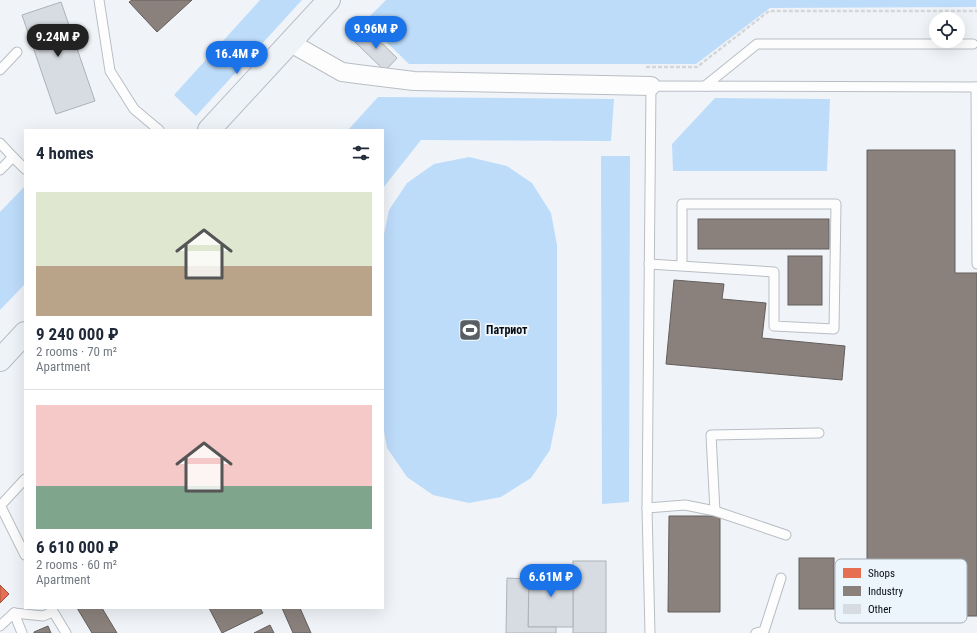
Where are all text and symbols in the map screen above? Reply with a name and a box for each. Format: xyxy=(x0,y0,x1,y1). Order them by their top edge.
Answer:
map controls xyxy=(929,12,965,48)
button: locate xyxy=(929,12,965,48)
pin: 9.96M ₽ xyxy=(339,16,413,50)
text: 9.96M ₽ xyxy=(354,21,398,36)
pin: 9.24M ₽ xyxy=(21,24,95,58)
text: 9.24M ₽ xyxy=(36,29,80,44)
pin: 16.4M ₽ xyxy=(200,41,274,75)
text: 16.4M ₽ xyxy=(215,46,259,61)
icon: filters xyxy=(350,142,372,164)
text: 4 homes xyxy=(36,143,94,163)
icon: home xyxy=(168,218,240,290)
sports icon: Патриот xyxy=(457,317,483,343)
place label: Патриот xyxy=(486,323,528,337)
text: 9 240 000 ₽ xyxy=(36,324,119,344)
text: 2 rooms · 70 m² xyxy=(36,344,117,359)
text: Apartment xyxy=(36,359,90,374)
icon: home xyxy=(168,431,240,503)
text: 6 610 000 ₽ xyxy=(36,537,119,557)
text: 2 rooms · 60 m² xyxy=(36,557,117,572)
legend xyxy=(835,559,967,623)
pin: 6.61M ₽ xyxy=(514,564,588,598)
text: Shops xyxy=(868,567,895,580)
text: 6.61M ₽ xyxy=(529,569,573,584)
text: Apartment xyxy=(36,572,90,587)
text: Industry xyxy=(868,585,904,598)
text: Other xyxy=(868,603,892,616)

